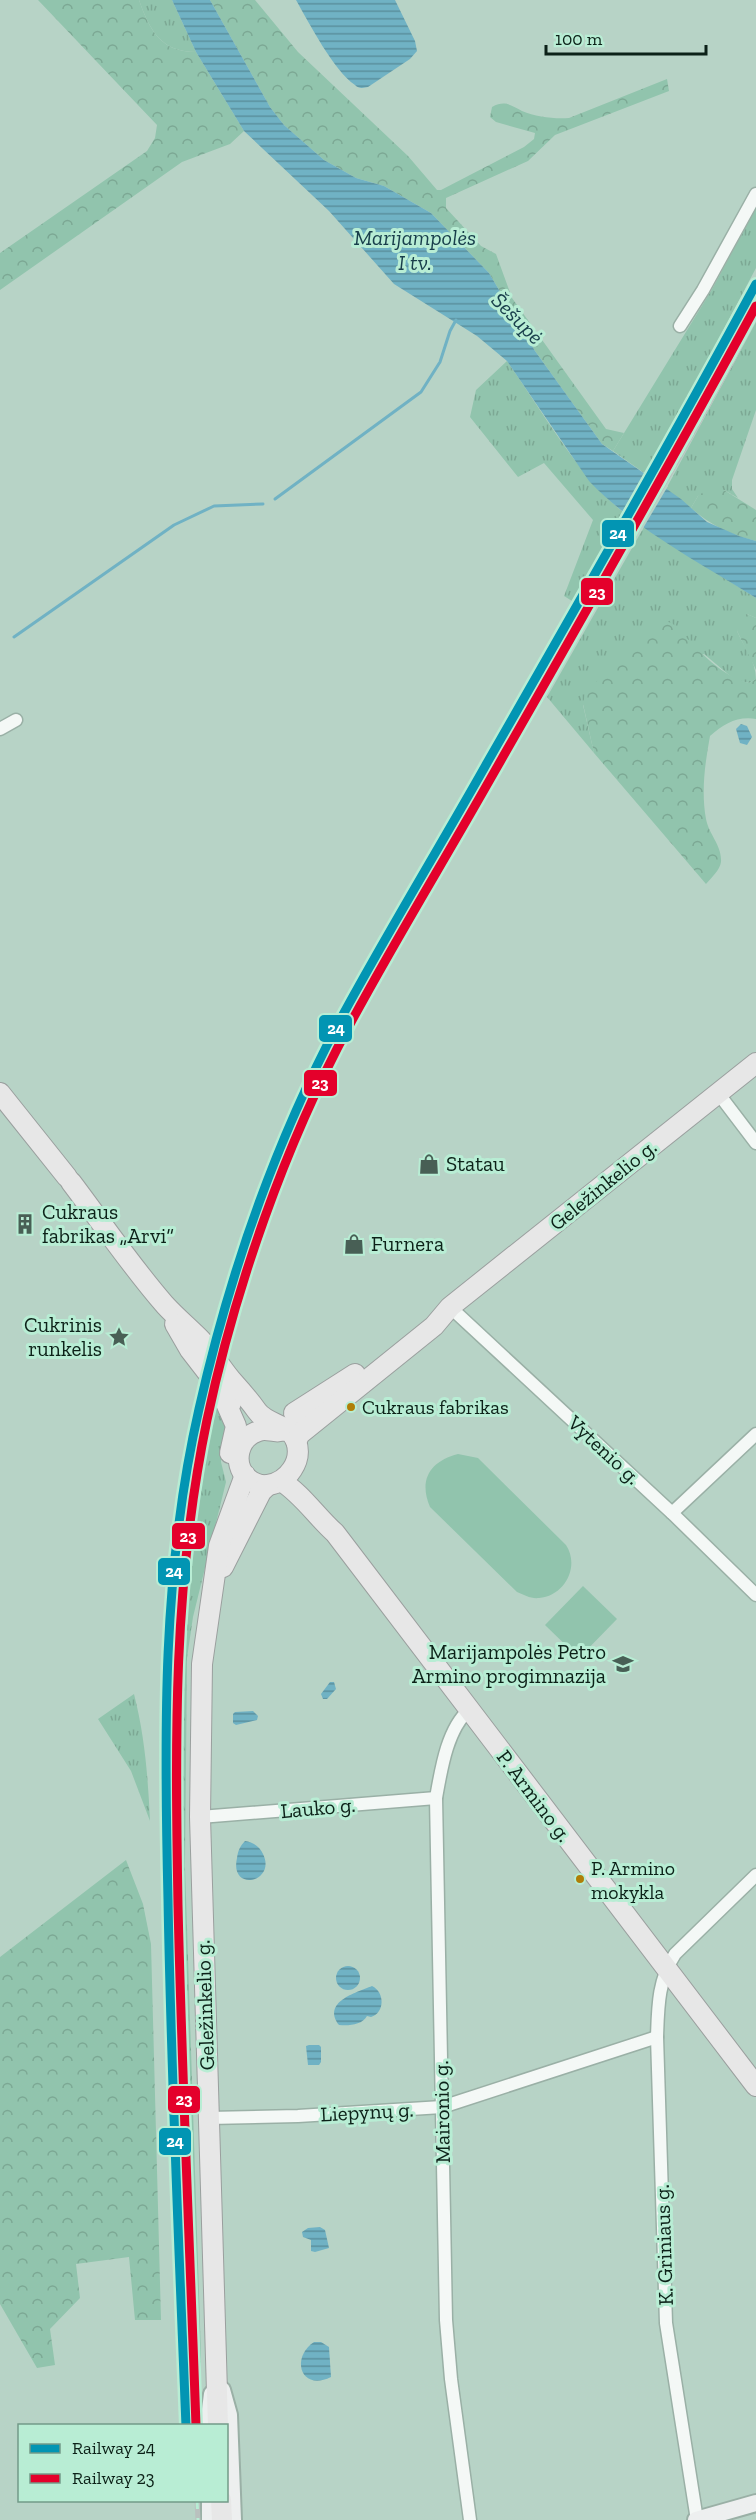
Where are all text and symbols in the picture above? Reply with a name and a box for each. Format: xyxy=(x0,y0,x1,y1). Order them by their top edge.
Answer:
scale bar xyxy=(546,18,706,56)
text: 100 m xyxy=(555,28,603,50)
water label: Marijampolės I tv. xyxy=(354,224,476,276)
water label: Šešupė xyxy=(486,287,549,350)
line badge: 24 xyxy=(601,519,635,548)
text: 24 xyxy=(609,524,627,543)
line badge: 23 xyxy=(580,577,614,606)
text: 23 xyxy=(588,583,606,602)
line badge: 24 xyxy=(318,1014,353,1043)
text: 24 xyxy=(327,1019,345,1038)
line badge: 23 xyxy=(303,1069,338,1097)
text: 23 xyxy=(311,1074,329,1093)
street label: Geležinkelio g. xyxy=(544,1134,661,1235)
place label: Statau xyxy=(446,1151,505,1176)
shop icon: Statau xyxy=(417,1152,441,1176)
place label: Cukraus fabrikas „Arvi“ xyxy=(42,1199,174,1248)
building icon: Cukraus fabrikas „Arvi“ xyxy=(13,1212,37,1236)
place label: Furnera xyxy=(371,1231,444,1256)
shop icon: Furnera xyxy=(342,1232,366,1256)
place label: Cukrinis runkelis xyxy=(24,1312,102,1361)
place icon: Cukrinis runkelis xyxy=(107,1325,131,1349)
place label: Cukraus fabrikas xyxy=(362,1395,509,1419)
marker: Cukraus fabrikas xyxy=(345,1401,357,1413)
street label: Vytenio g. xyxy=(562,1409,646,1489)
line badge: 23 xyxy=(171,1522,206,1550)
text: 23 xyxy=(179,1527,197,1546)
line badge: 24 xyxy=(157,1557,191,1586)
text: 24 xyxy=(165,1562,183,1581)
place label: Marijampolės Petro Armino progimnazija xyxy=(412,1639,606,1689)
school or university icon: Marijampolės Petro Armino progimnazija xyxy=(611,1652,635,1676)
street label: P. Armino g. xyxy=(492,1745,577,1847)
street label: Lauko g. xyxy=(279,1792,356,1823)
place label: P. Armino mokykla xyxy=(591,1856,675,1904)
marker: P. Armino mokykla xyxy=(574,1873,586,1885)
street label: Geležinkelio g. xyxy=(190,1939,219,2071)
street label: Maironio g. xyxy=(428,2060,455,2164)
line badge: 23 xyxy=(167,2085,201,2114)
text: 23 xyxy=(175,2090,193,2109)
street label: Liepynų g. xyxy=(320,2097,414,2126)
line badge: 24 xyxy=(158,2127,192,2156)
text: 24 xyxy=(166,2132,184,2151)
street label: K. Griniaus g. xyxy=(649,2184,678,2306)
legend xyxy=(18,2424,228,2502)
text: Railway 24 xyxy=(72,2437,156,2459)
text: Railway 23 xyxy=(72,2467,155,2489)

